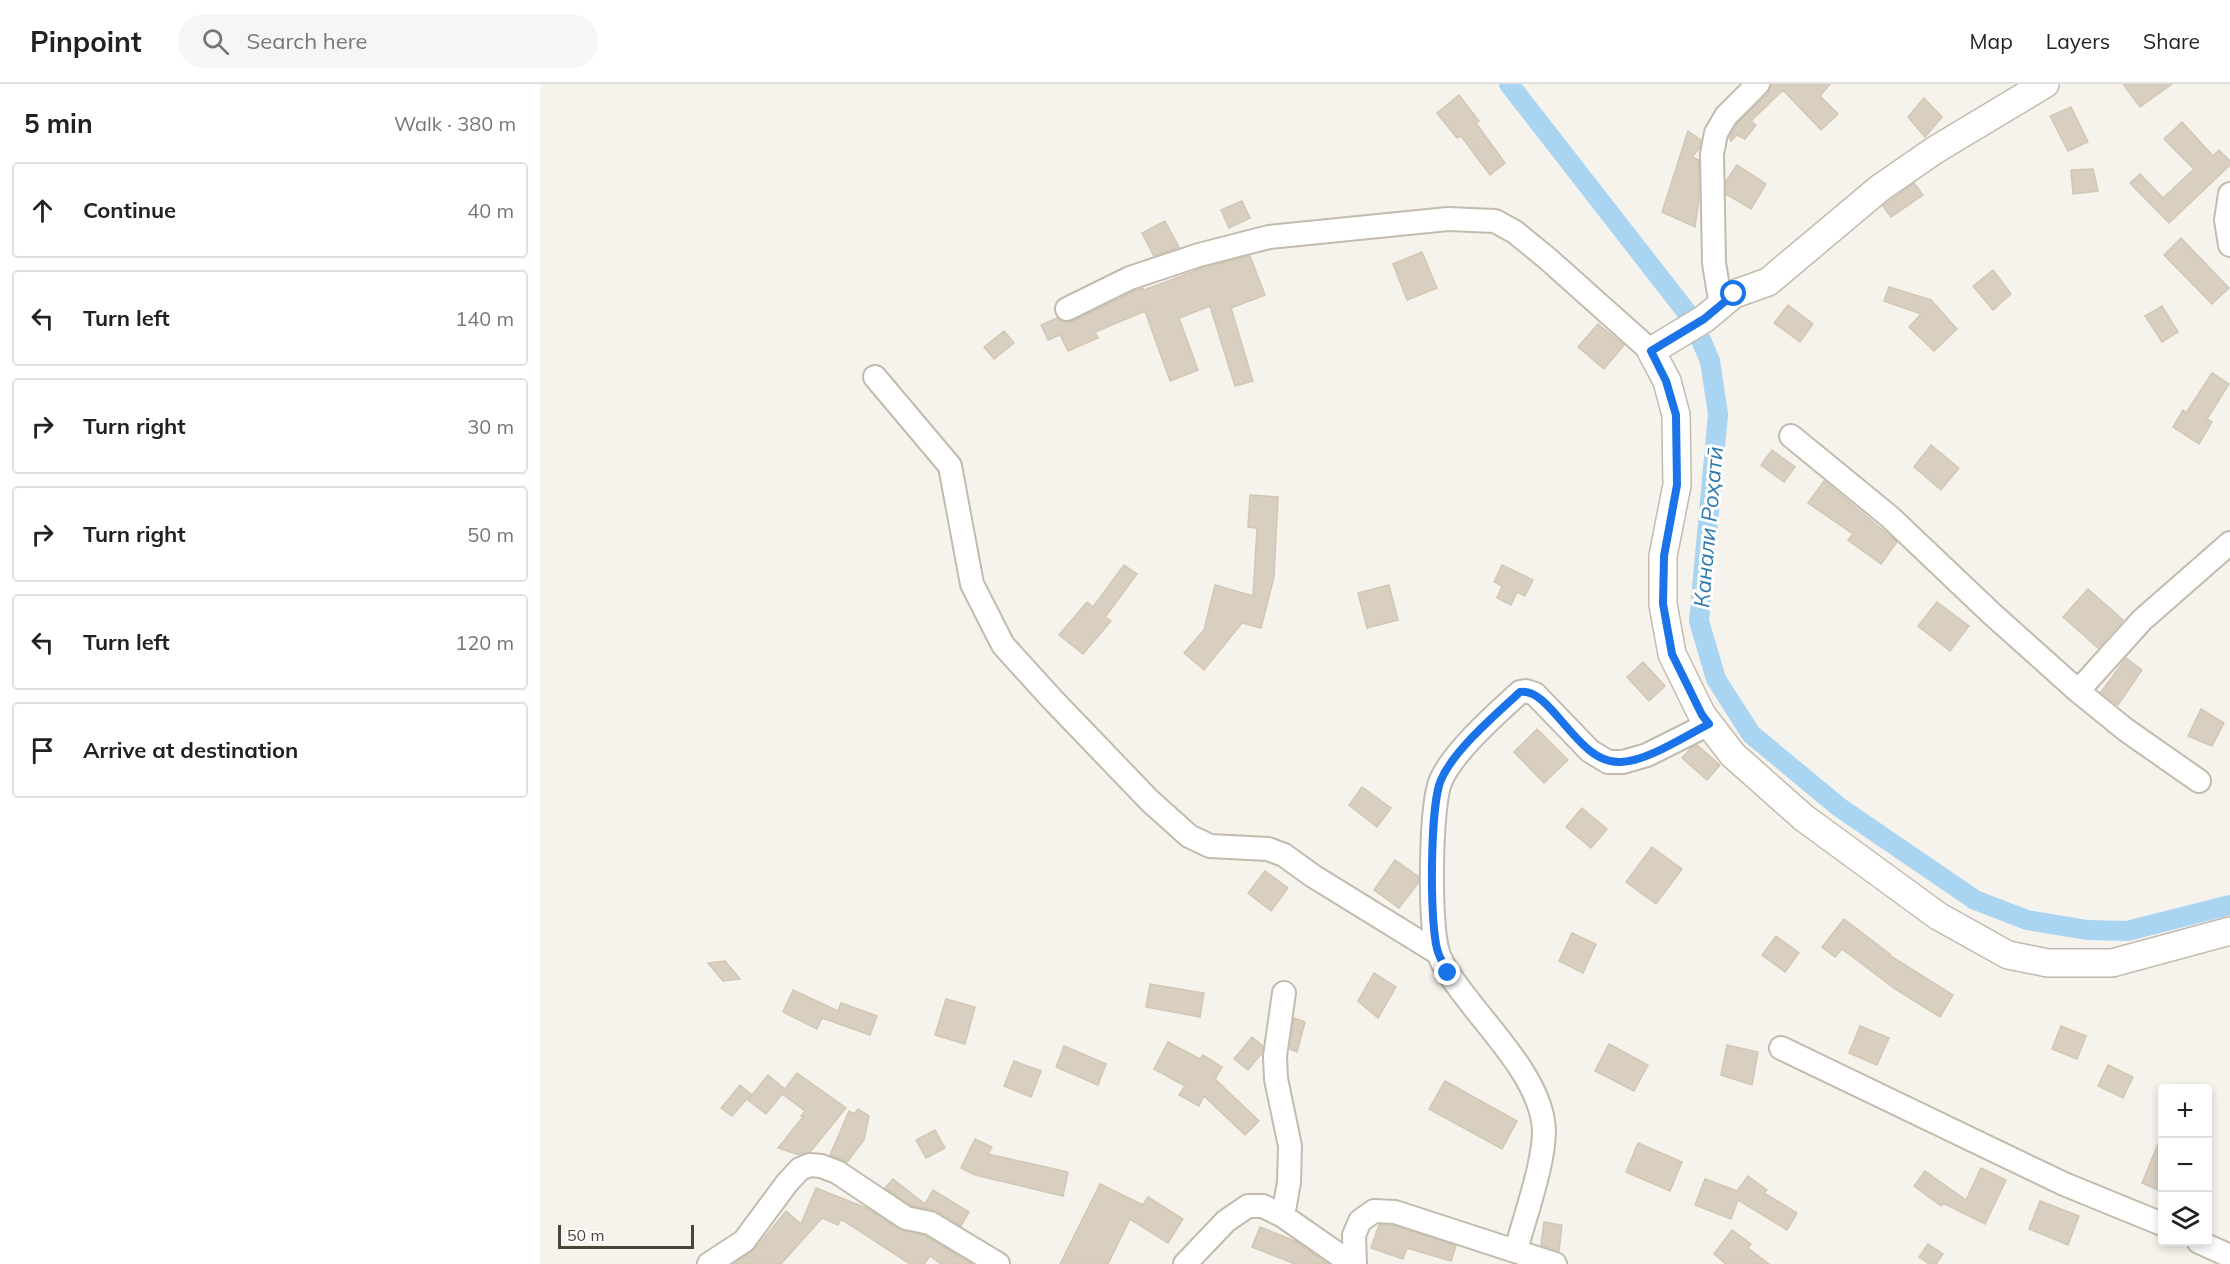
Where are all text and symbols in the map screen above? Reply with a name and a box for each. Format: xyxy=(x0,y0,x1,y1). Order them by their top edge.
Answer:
search box xyxy=(178,14,598,68)
text: Pinpoint xyxy=(30,24,142,59)
icon: search xyxy=(199,25,232,58)
text: Search here xyxy=(247,27,368,55)
text: Map xyxy=(1970,28,2013,54)
text: Layers xyxy=(2046,28,2110,54)
text: Share xyxy=(2143,28,2200,54)
text: 5 min xyxy=(24,107,93,140)
text: Walk · 380 m xyxy=(394,111,516,136)
icon: ahead xyxy=(26,194,59,227)
text: Continue xyxy=(83,196,176,224)
text: 40 m xyxy=(467,198,514,223)
route start xyxy=(1720,280,1746,306)
icon: left xyxy=(26,302,59,335)
text: Turn left xyxy=(83,304,170,332)
text: 140 m xyxy=(455,306,514,331)
icon: right xyxy=(26,410,59,443)
text: Turn right xyxy=(83,412,186,440)
text: 30 m xyxy=(467,414,514,439)
water label: Канали Роҳатӣ xyxy=(1687,445,1729,609)
icon: right xyxy=(26,518,59,551)
text: Turn right xyxy=(83,520,186,548)
text: 50 m xyxy=(467,522,514,547)
icon: left xyxy=(26,626,59,659)
text: Turn left xyxy=(83,628,170,656)
text: 120 m xyxy=(455,630,514,655)
icon: arrive xyxy=(26,734,59,767)
text: Arrive at destination xyxy=(83,736,298,764)
route end xyxy=(1434,959,1460,985)
map controls xyxy=(2158,1084,2212,1246)
button: + xyxy=(2158,1084,2212,1138)
button: − xyxy=(2158,1138,2212,1192)
button: layers xyxy=(2158,1192,2212,1246)
scale bar xyxy=(558,1222,694,1250)
text: 50 m xyxy=(567,1225,604,1245)

